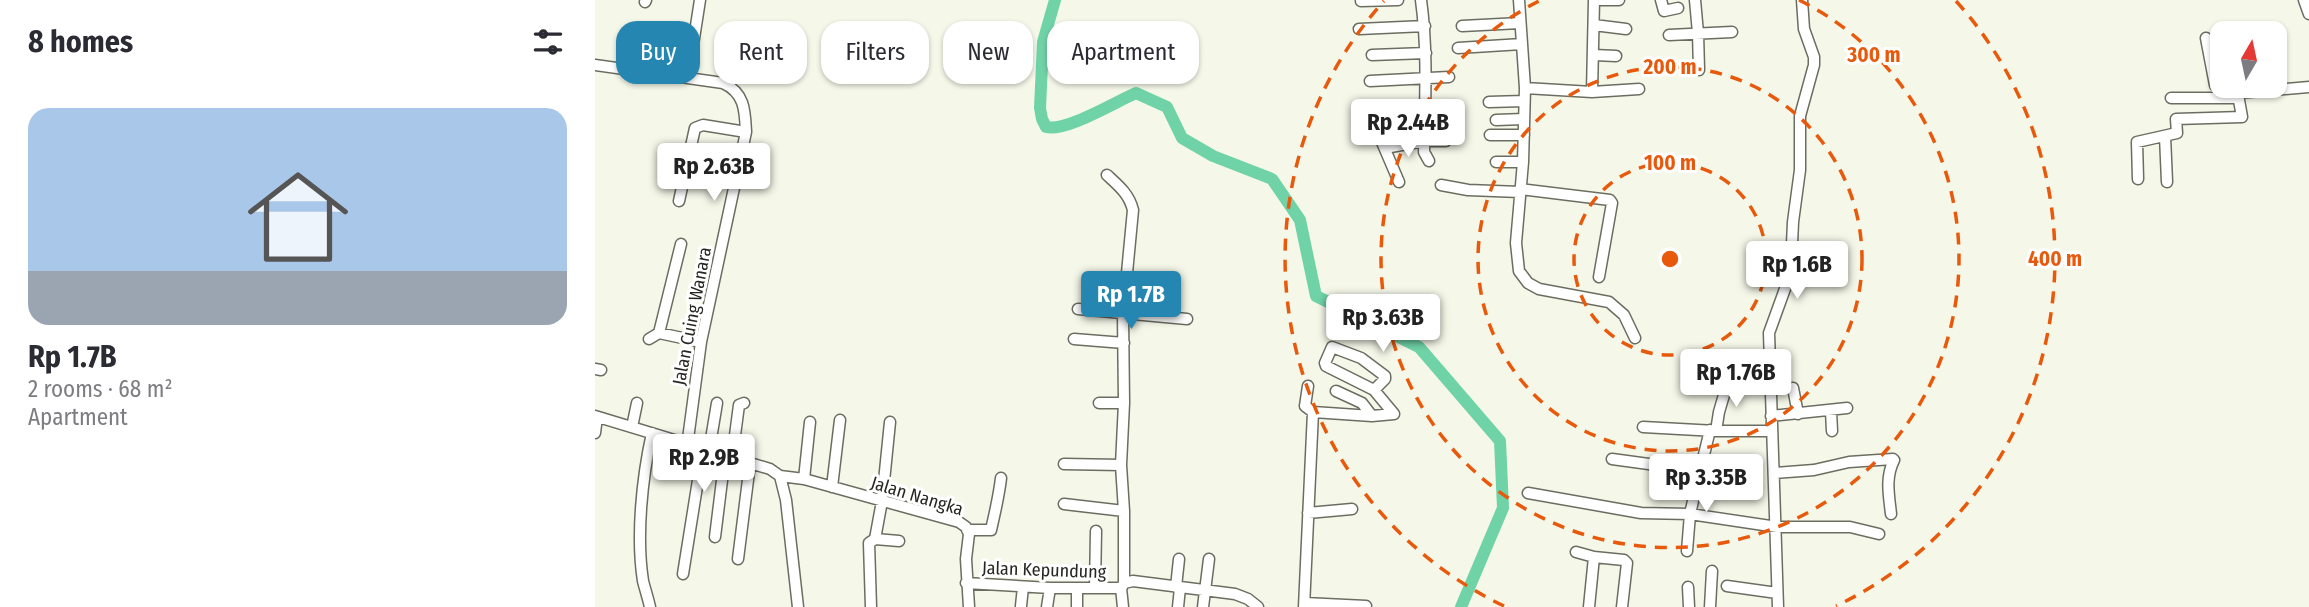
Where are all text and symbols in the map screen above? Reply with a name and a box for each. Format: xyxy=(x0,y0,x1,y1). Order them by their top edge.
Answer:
chip: Buy xyxy=(616,21,700,84)
chip: Rent xyxy=(714,21,807,84)
chip: Filters xyxy=(821,21,929,84)
chip: New xyxy=(943,21,1033,84)
chip: Apartment xyxy=(1047,21,1199,84)
north arrow xyxy=(2210,21,2287,98)
map controls xyxy=(2210,21,2287,98)
icon: filters xyxy=(529,23,567,61)
text: 8 homes xyxy=(28,24,133,60)
text: 300 m xyxy=(1846,42,1901,68)
text: 200 m xyxy=(1642,54,1697,80)
pin: Rp 2.44B xyxy=(1336,100,1480,159)
text: Rp 2.44B xyxy=(1367,108,1449,136)
pin: Rp 2.63B xyxy=(642,144,786,203)
text: 100 m xyxy=(1644,150,1696,176)
text: Rp 2.63B xyxy=(673,152,755,180)
icon: home xyxy=(235,154,361,280)
pin: Rp 1.6B xyxy=(1732,242,1862,301)
street label: Jalan Cuing Wanara xyxy=(668,245,716,387)
text: 400 m xyxy=(2028,246,2082,272)
centre of rings xyxy=(1658,247,1682,271)
text: Rp 1.6B xyxy=(1762,250,1832,278)
pin: Rp 1.7B xyxy=(1066,272,1196,331)
text: Rp 1.7B xyxy=(1097,280,1165,308)
pin: Rp 3.63B xyxy=(1311,294,1455,354)
text: Rp 3.63B xyxy=(1342,303,1424,331)
text: Rp 1.7B xyxy=(28,339,117,375)
pin: Rp 1.76B xyxy=(1664,350,1808,409)
text: Rp 1.76B xyxy=(1696,358,1776,386)
text: 2 rooms · 68 m² xyxy=(28,375,173,403)
text: Apartment xyxy=(28,403,128,431)
pin: Rp 2.9B xyxy=(639,434,769,494)
text: Rp 2.9B xyxy=(669,443,739,471)
pin: Rp 3.35B xyxy=(1634,454,1778,514)
text: Rp 3.35B xyxy=(1665,463,1747,491)
street label: Jalan Nangka xyxy=(868,472,966,521)
street label: Jalan Kepundung xyxy=(981,557,1107,583)

